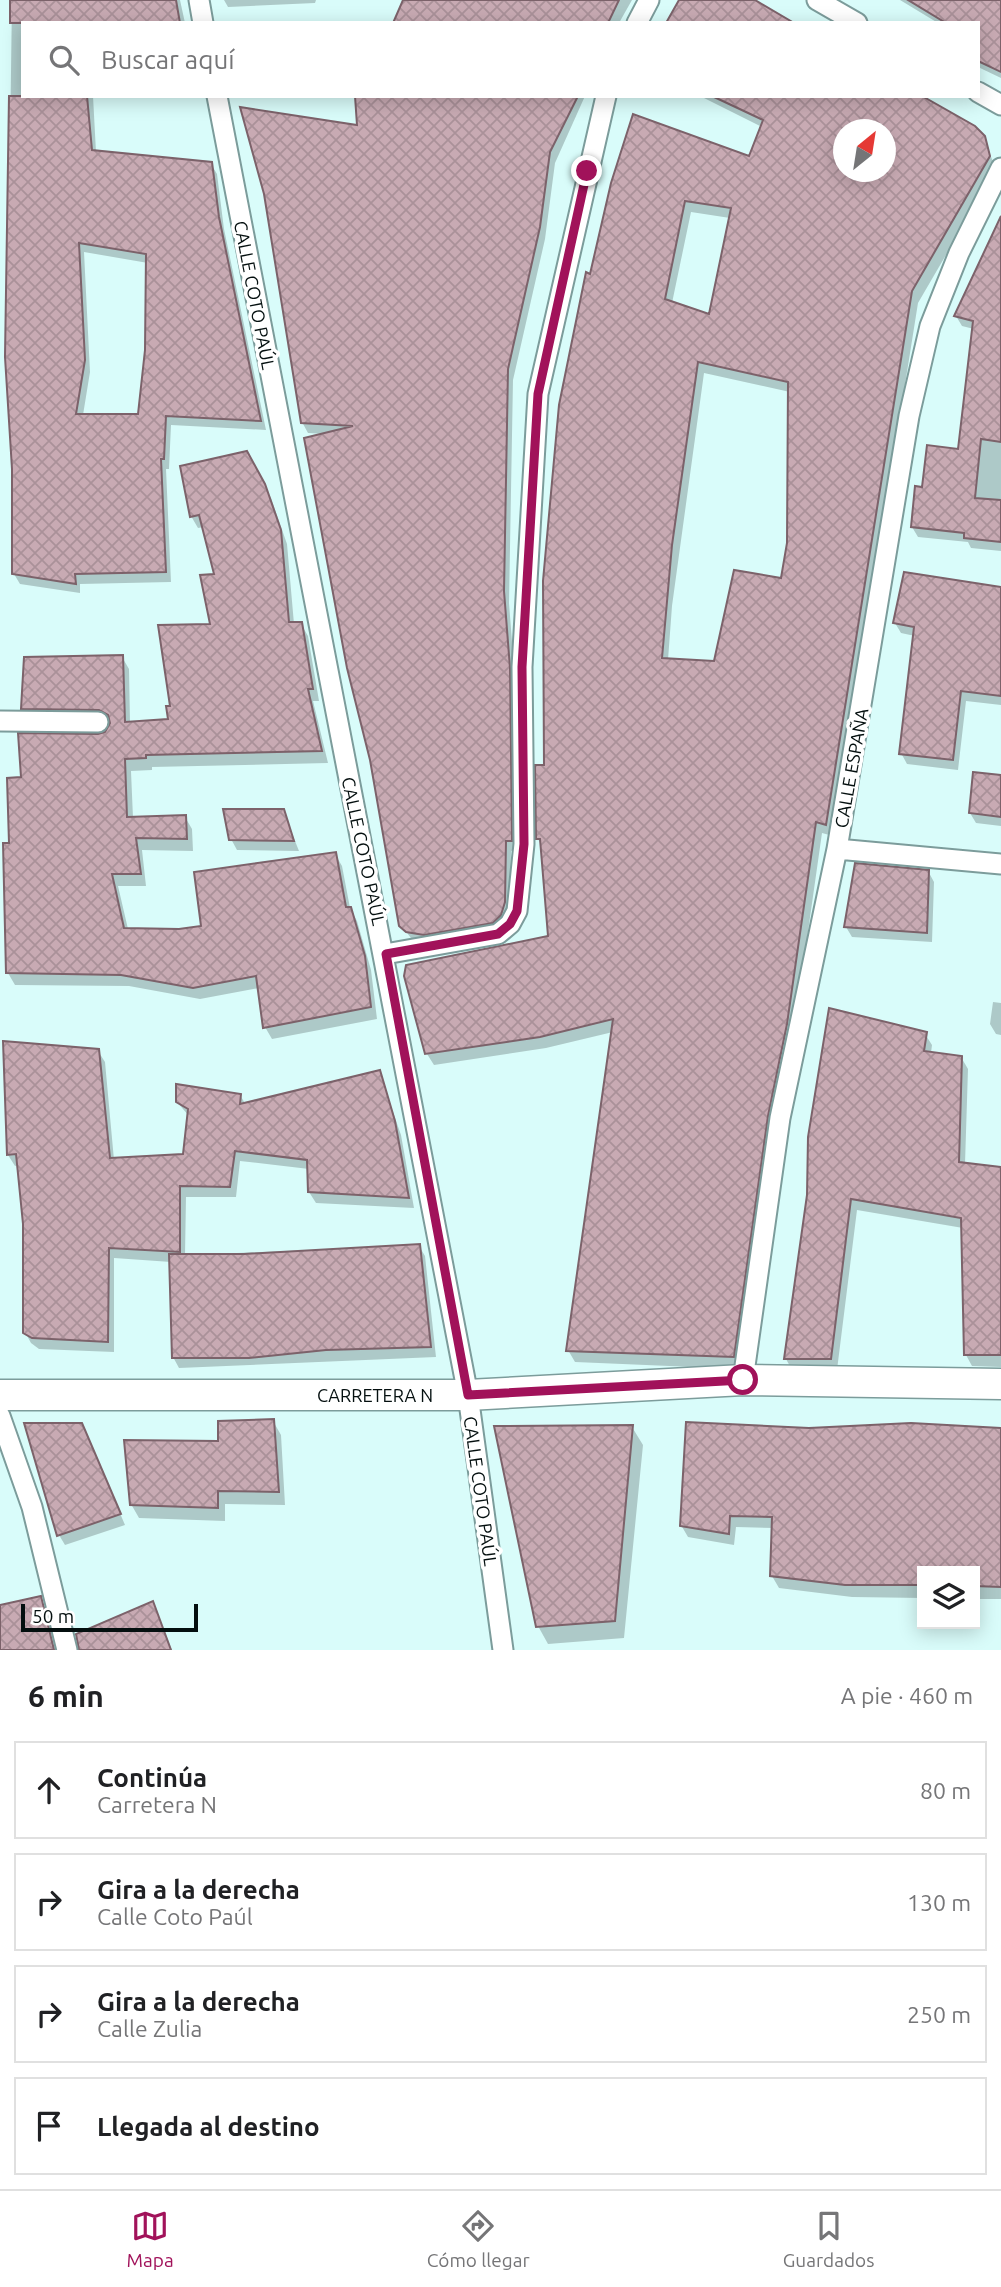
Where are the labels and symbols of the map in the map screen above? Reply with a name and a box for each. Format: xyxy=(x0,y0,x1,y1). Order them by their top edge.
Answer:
north arrow xyxy=(833,119,896,182)
route end xyxy=(571,155,602,186)
street label: CALLE COTO PAÚL xyxy=(231,219,280,371)
street label: CALLE ESPAÑA xyxy=(830,706,871,830)
street label: CALLE COTO PAÚL xyxy=(339,775,390,927)
route start xyxy=(727,1364,758,1395)
street label: CARRETERA N xyxy=(317,1385,433,1405)
street label: CALLE COTO PAÚL xyxy=(461,1415,502,1567)
scale bar xyxy=(21,1601,198,1633)

